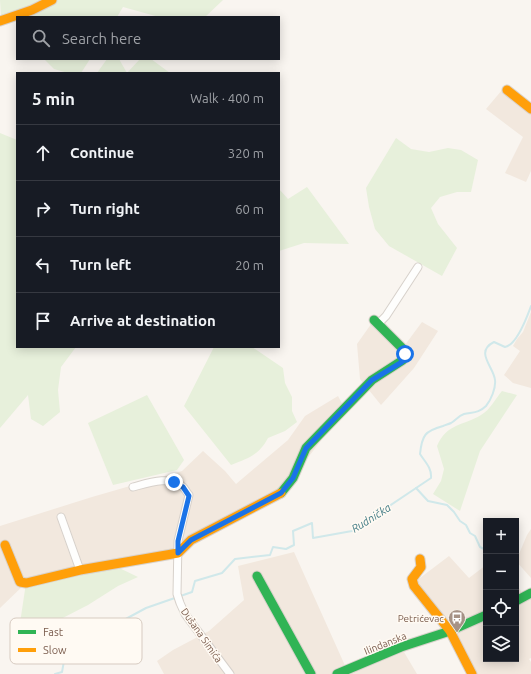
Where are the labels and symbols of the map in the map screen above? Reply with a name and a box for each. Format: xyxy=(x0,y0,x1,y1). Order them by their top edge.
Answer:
route start xyxy=(396,345,414,363)
route end xyxy=(165,473,183,491)
water label: Rudnička xyxy=(349,501,393,535)
street label: Dušana Simića xyxy=(179,606,224,665)
bus stop icon: Petrićevac xyxy=(447,608,467,633)
place label: Petrićevac xyxy=(398,613,444,624)
legend xyxy=(10,618,142,664)
text: Fast xyxy=(43,626,64,638)
street label: Ilindanska xyxy=(362,630,408,657)
text: Slow xyxy=(43,644,67,656)

